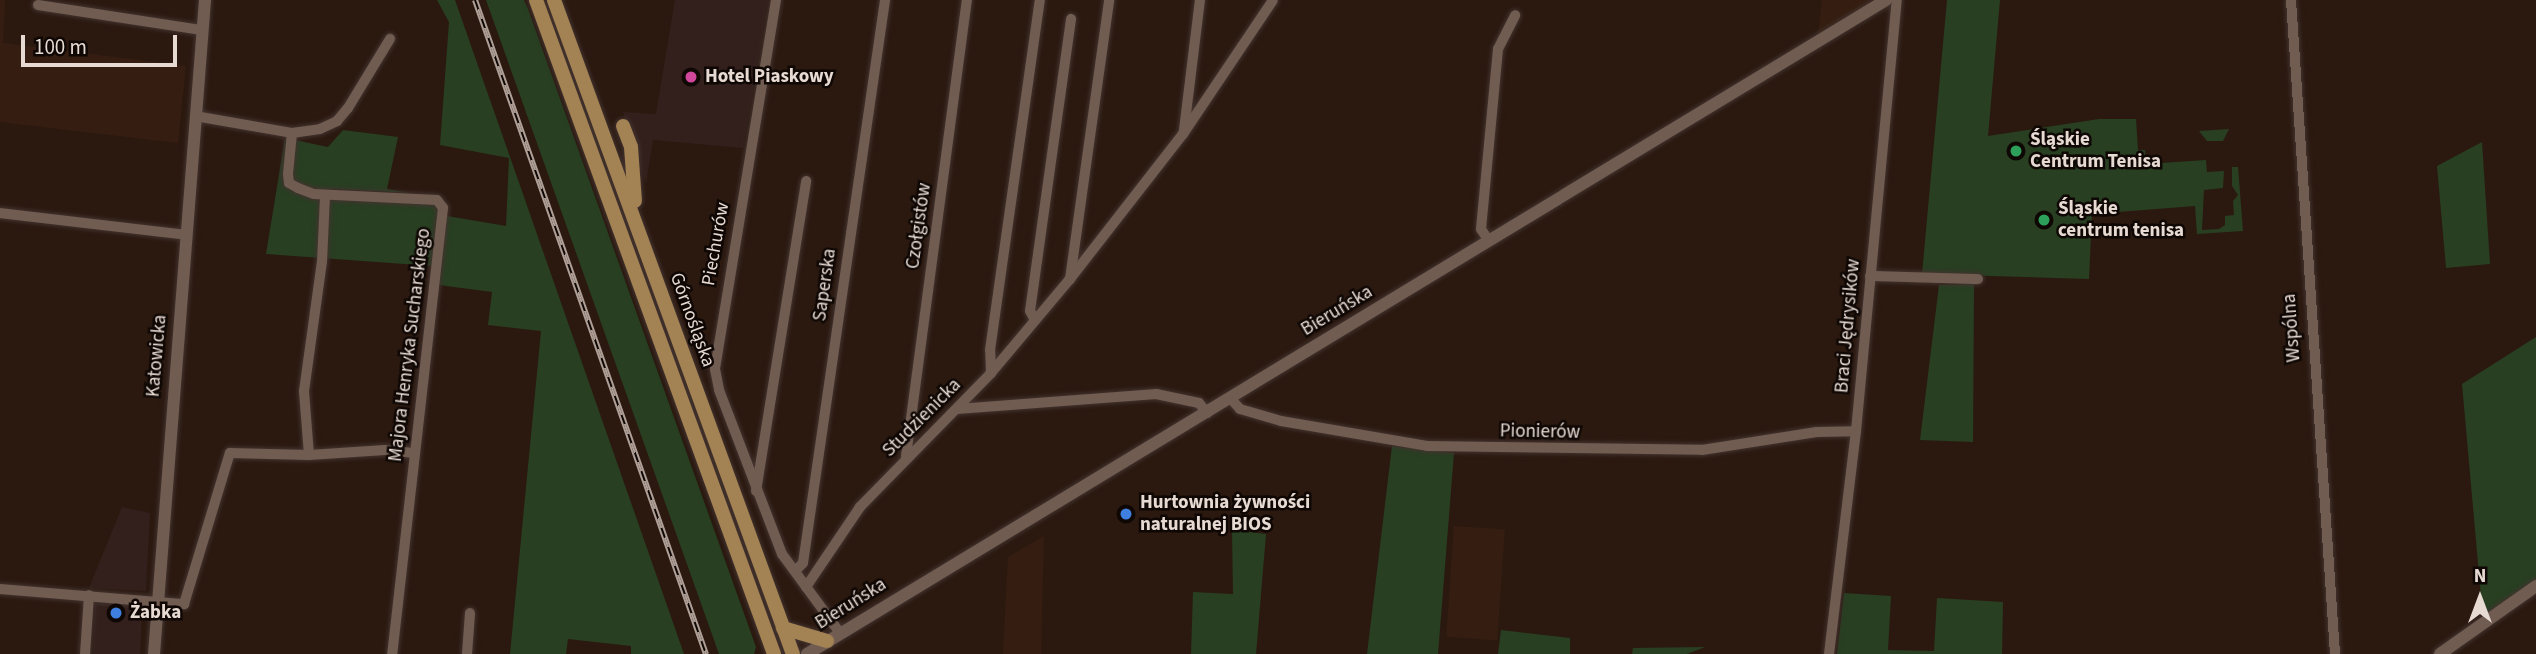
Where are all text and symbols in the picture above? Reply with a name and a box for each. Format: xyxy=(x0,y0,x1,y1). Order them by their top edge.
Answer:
scale bar xyxy=(24,21,180,65)
text: 100 m xyxy=(34,32,87,62)
place label: Hotel Piaskowy xyxy=(705,66,834,88)
marker: Hotel Piaskowy xyxy=(683,69,699,85)
place label: Śląskie Centrum Tenisa xyxy=(2030,129,2161,173)
marker: Śląskie Centrum Tenisa xyxy=(2008,143,2024,159)
street label: Czołgistów xyxy=(902,182,936,270)
place label: Śląskie centrum tenisa xyxy=(2058,198,2184,242)
street label: Piechurów xyxy=(697,200,735,288)
marker: Śląskie centrum tenisa xyxy=(2036,212,2052,228)
street label: Majora Henryka Sucharskiego xyxy=(384,227,436,463)
street label: Saperska xyxy=(809,247,841,323)
street label: Braci Jędrysików xyxy=(1831,258,1865,394)
street label: Górnośląska xyxy=(664,270,720,370)
street label: Bieruńska xyxy=(1297,281,1377,341)
street label: Wspólna xyxy=(2278,293,2306,363)
street label: Katowicka xyxy=(142,314,172,398)
street label: Studzienicka xyxy=(878,374,966,462)
street label: Pionierów xyxy=(1500,420,1580,444)
place label: Hurtownia żywności naturalnej BIOS xyxy=(1140,492,1310,536)
marker: Hurtownia żywności naturalnej BIOS xyxy=(1118,506,1134,522)
north arrow xyxy=(2445,563,2515,633)
text: N xyxy=(2474,563,2486,590)
street label: Bieruńska xyxy=(811,573,891,635)
place label: Żabka xyxy=(130,602,181,624)
marker: Żabka xyxy=(108,605,124,621)

